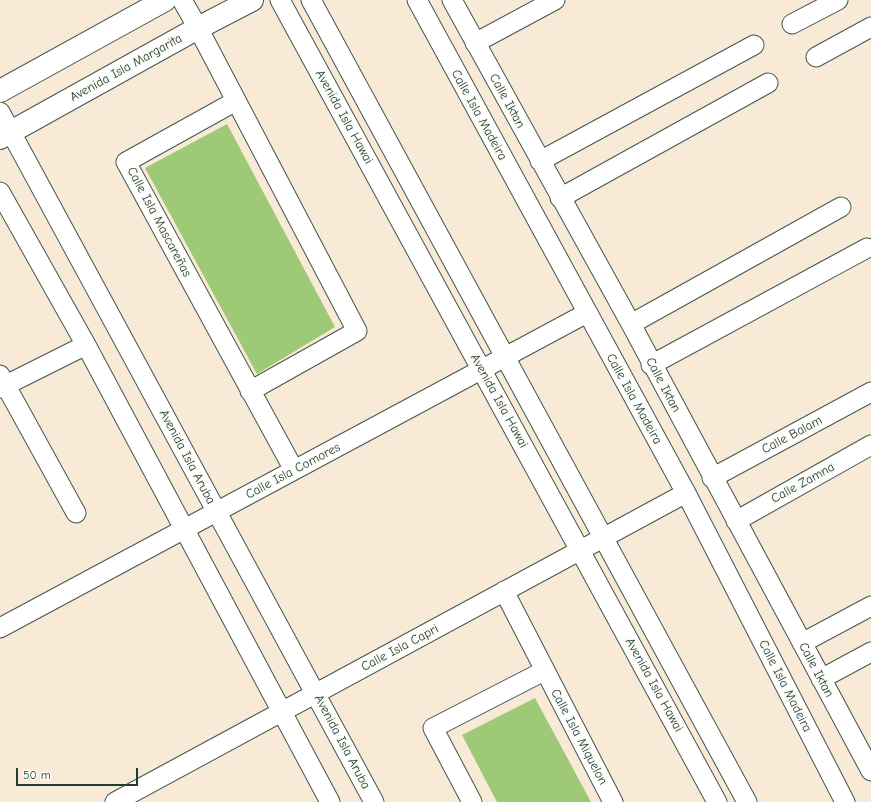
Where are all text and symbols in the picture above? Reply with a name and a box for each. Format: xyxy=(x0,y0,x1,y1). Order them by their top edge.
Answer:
street label: Avenida Isla Margarita xyxy=(67,31,185,105)
street label: Avenida Isla Hawai xyxy=(312,67,376,167)
street label: Calle Isla Madeira xyxy=(448,67,510,163)
street label: Calle Iktan xyxy=(486,71,528,131)
street label: Calle Isla Mascareñas xyxy=(123,164,195,280)
street label: Avenida Isla Hawai xyxy=(467,351,531,451)
street label: Calle Isla Madeira xyxy=(603,351,665,447)
street label: Calle Iktan xyxy=(642,355,684,415)
street label: Avenida Isla Aruba xyxy=(156,407,218,507)
street label: Calle Balam xyxy=(759,413,825,457)
street label: Calle Isla Comores xyxy=(243,439,343,503)
street label: Calle Zamna xyxy=(769,459,837,507)
street label: Calle Isla Capri xyxy=(359,621,441,675)
street label: Avenida Isla Hawai xyxy=(622,635,686,735)
street label: Calle Isla Madeira xyxy=(755,637,815,735)
street label: Calle Iktan xyxy=(795,640,837,700)
street label: Calle Isla Miquelon xyxy=(547,686,611,788)
street label: Avenida Isla Aruba xyxy=(311,692,373,792)
scale bar xyxy=(18,760,140,786)
text: 50 m xyxy=(23,768,51,782)

